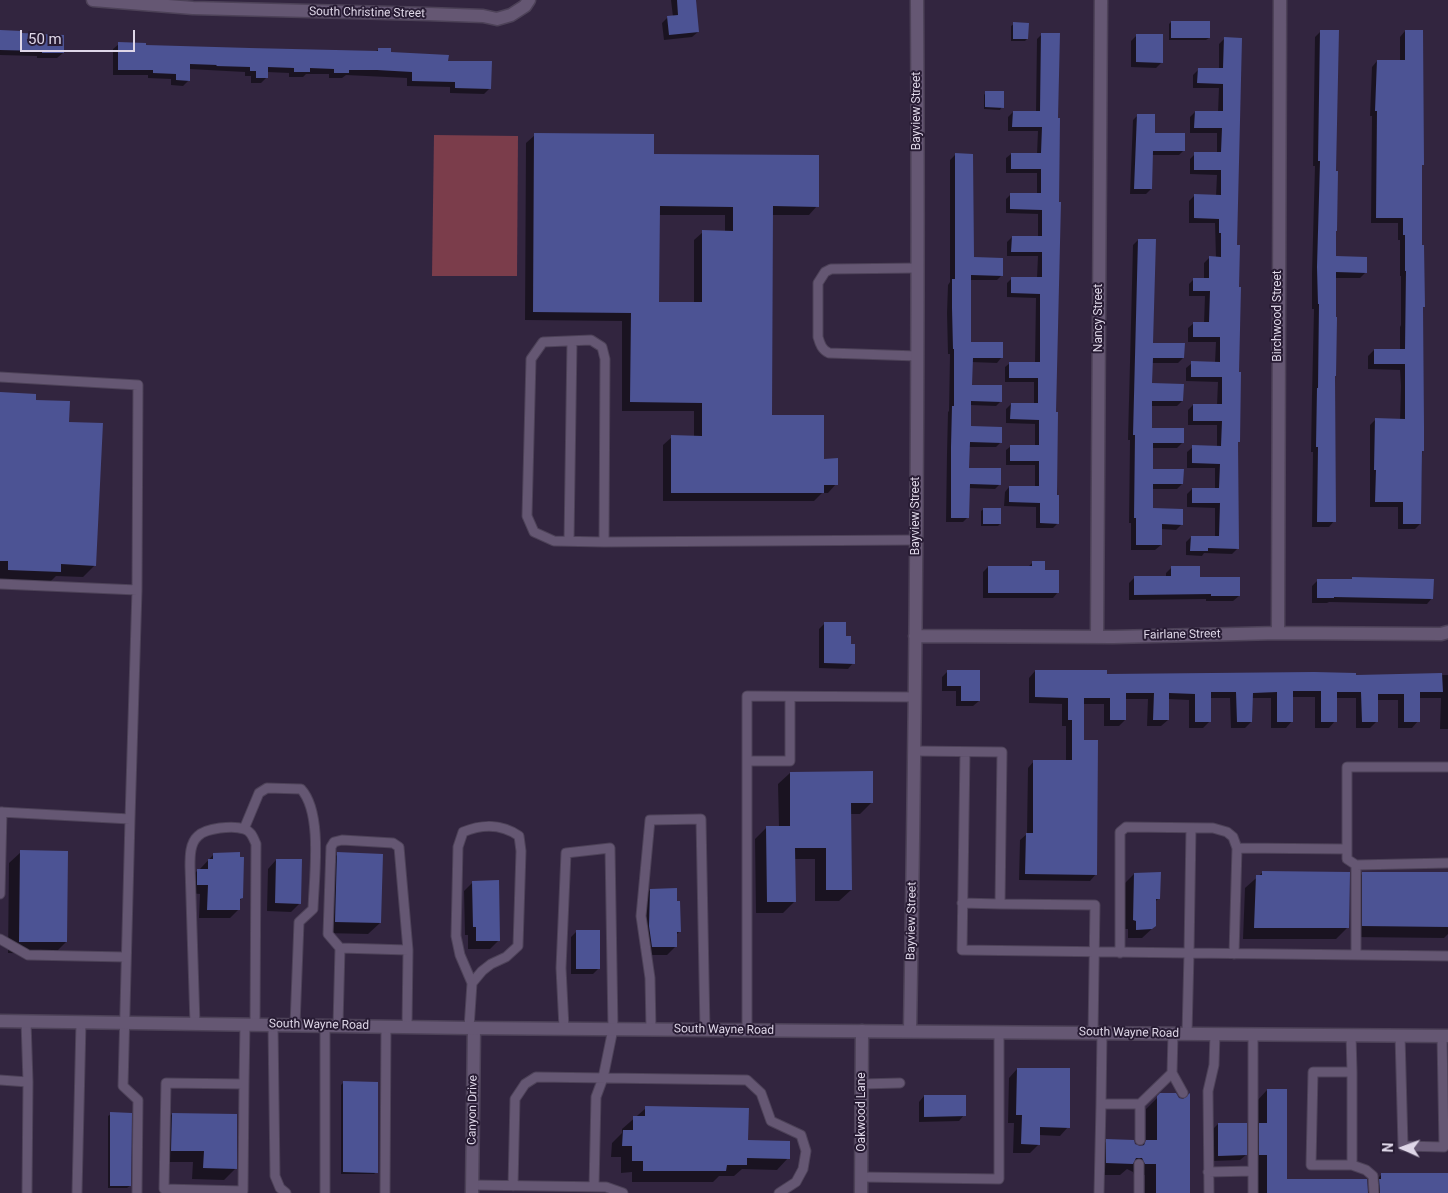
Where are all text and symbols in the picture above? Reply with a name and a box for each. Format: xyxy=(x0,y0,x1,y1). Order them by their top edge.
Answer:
street label: South Christine Street xyxy=(309,5,425,21)
scale bar xyxy=(22,20,138,52)
text: 50 m xyxy=(28,30,62,48)
street label: Bayview Street xyxy=(910,72,924,150)
street label: Birchwood Street xyxy=(1271,270,1285,362)
street label: Nancy Street xyxy=(1092,284,1106,352)
street label: Bayview Street xyxy=(909,477,923,555)
street label: Fairlane Street xyxy=(1143,627,1221,643)
street label: Bayview Street xyxy=(904,882,920,960)
street label: South Wayne Road xyxy=(269,1017,369,1033)
street label: South Wayne Road xyxy=(674,1022,774,1038)
street label: South Wayne Road xyxy=(1079,1025,1179,1041)
street label: Oakwood Lane xyxy=(855,1072,869,1152)
street label: Canyon Drive xyxy=(465,1075,481,1145)
north arrow xyxy=(1378,1123,1428,1173)
text: N xyxy=(1380,1142,1396,1153)

